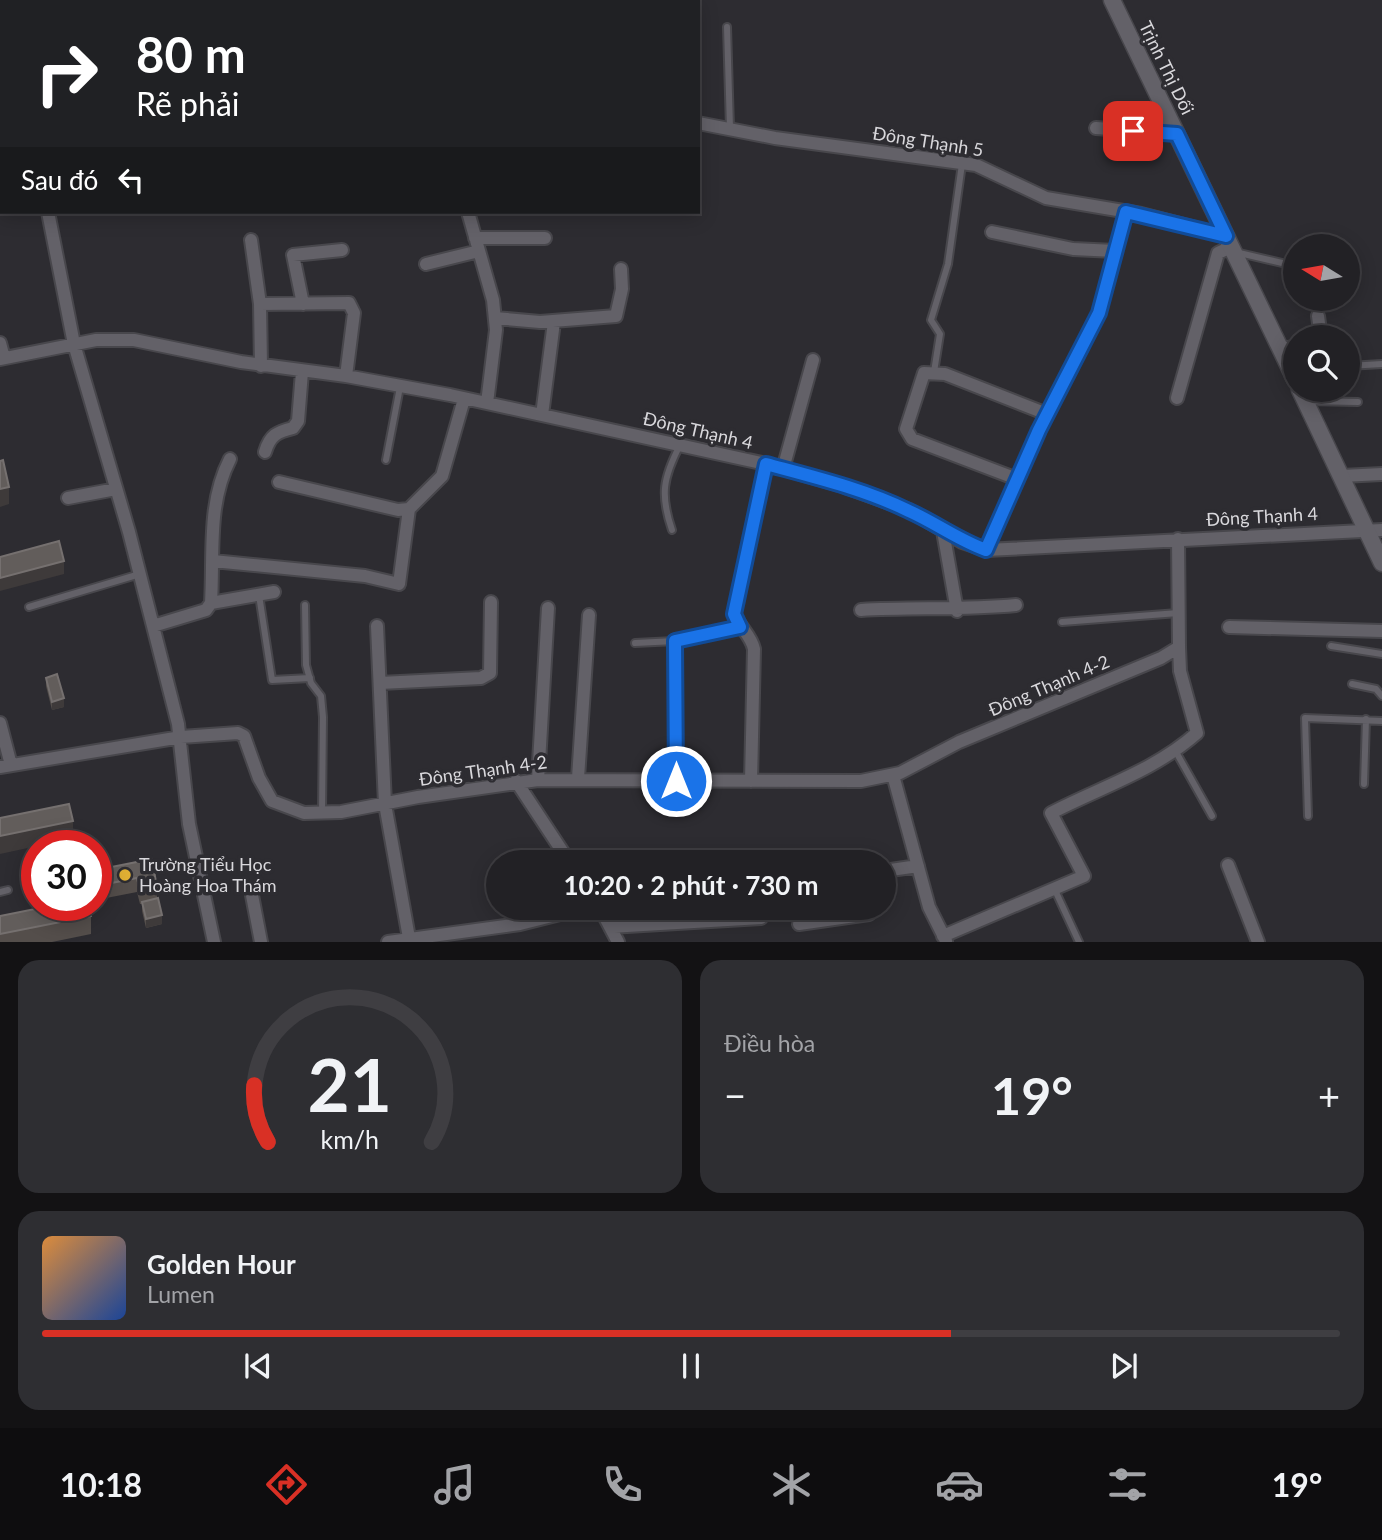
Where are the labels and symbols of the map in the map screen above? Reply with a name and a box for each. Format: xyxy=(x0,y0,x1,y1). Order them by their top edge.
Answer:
street label: Trịnh Thị Dối xyxy=(1135,17,1199,118)
pin xyxy=(1103,101,1163,161)
street label: Đông Thạnh 5 xyxy=(871,121,985,161)
north arrow xyxy=(1283,234,1360,312)
street label: Đông Thạnh 4 xyxy=(641,407,755,453)
street label: Đông Thạnh 4 xyxy=(1205,502,1318,530)
street label: Đông Thạnh 4-2 xyxy=(985,650,1112,720)
position arrow xyxy=(639,744,713,818)
street label: Đông Thạnh 4-2 xyxy=(417,750,548,790)
speed limit sign: 30 xyxy=(21,830,112,921)
place label: Trường Tiểu Học Hoàng Hoa Thám xyxy=(139,853,277,896)
marker: Trường Tiểu Học Hoàng Hoa Thám xyxy=(117,867,133,883)

